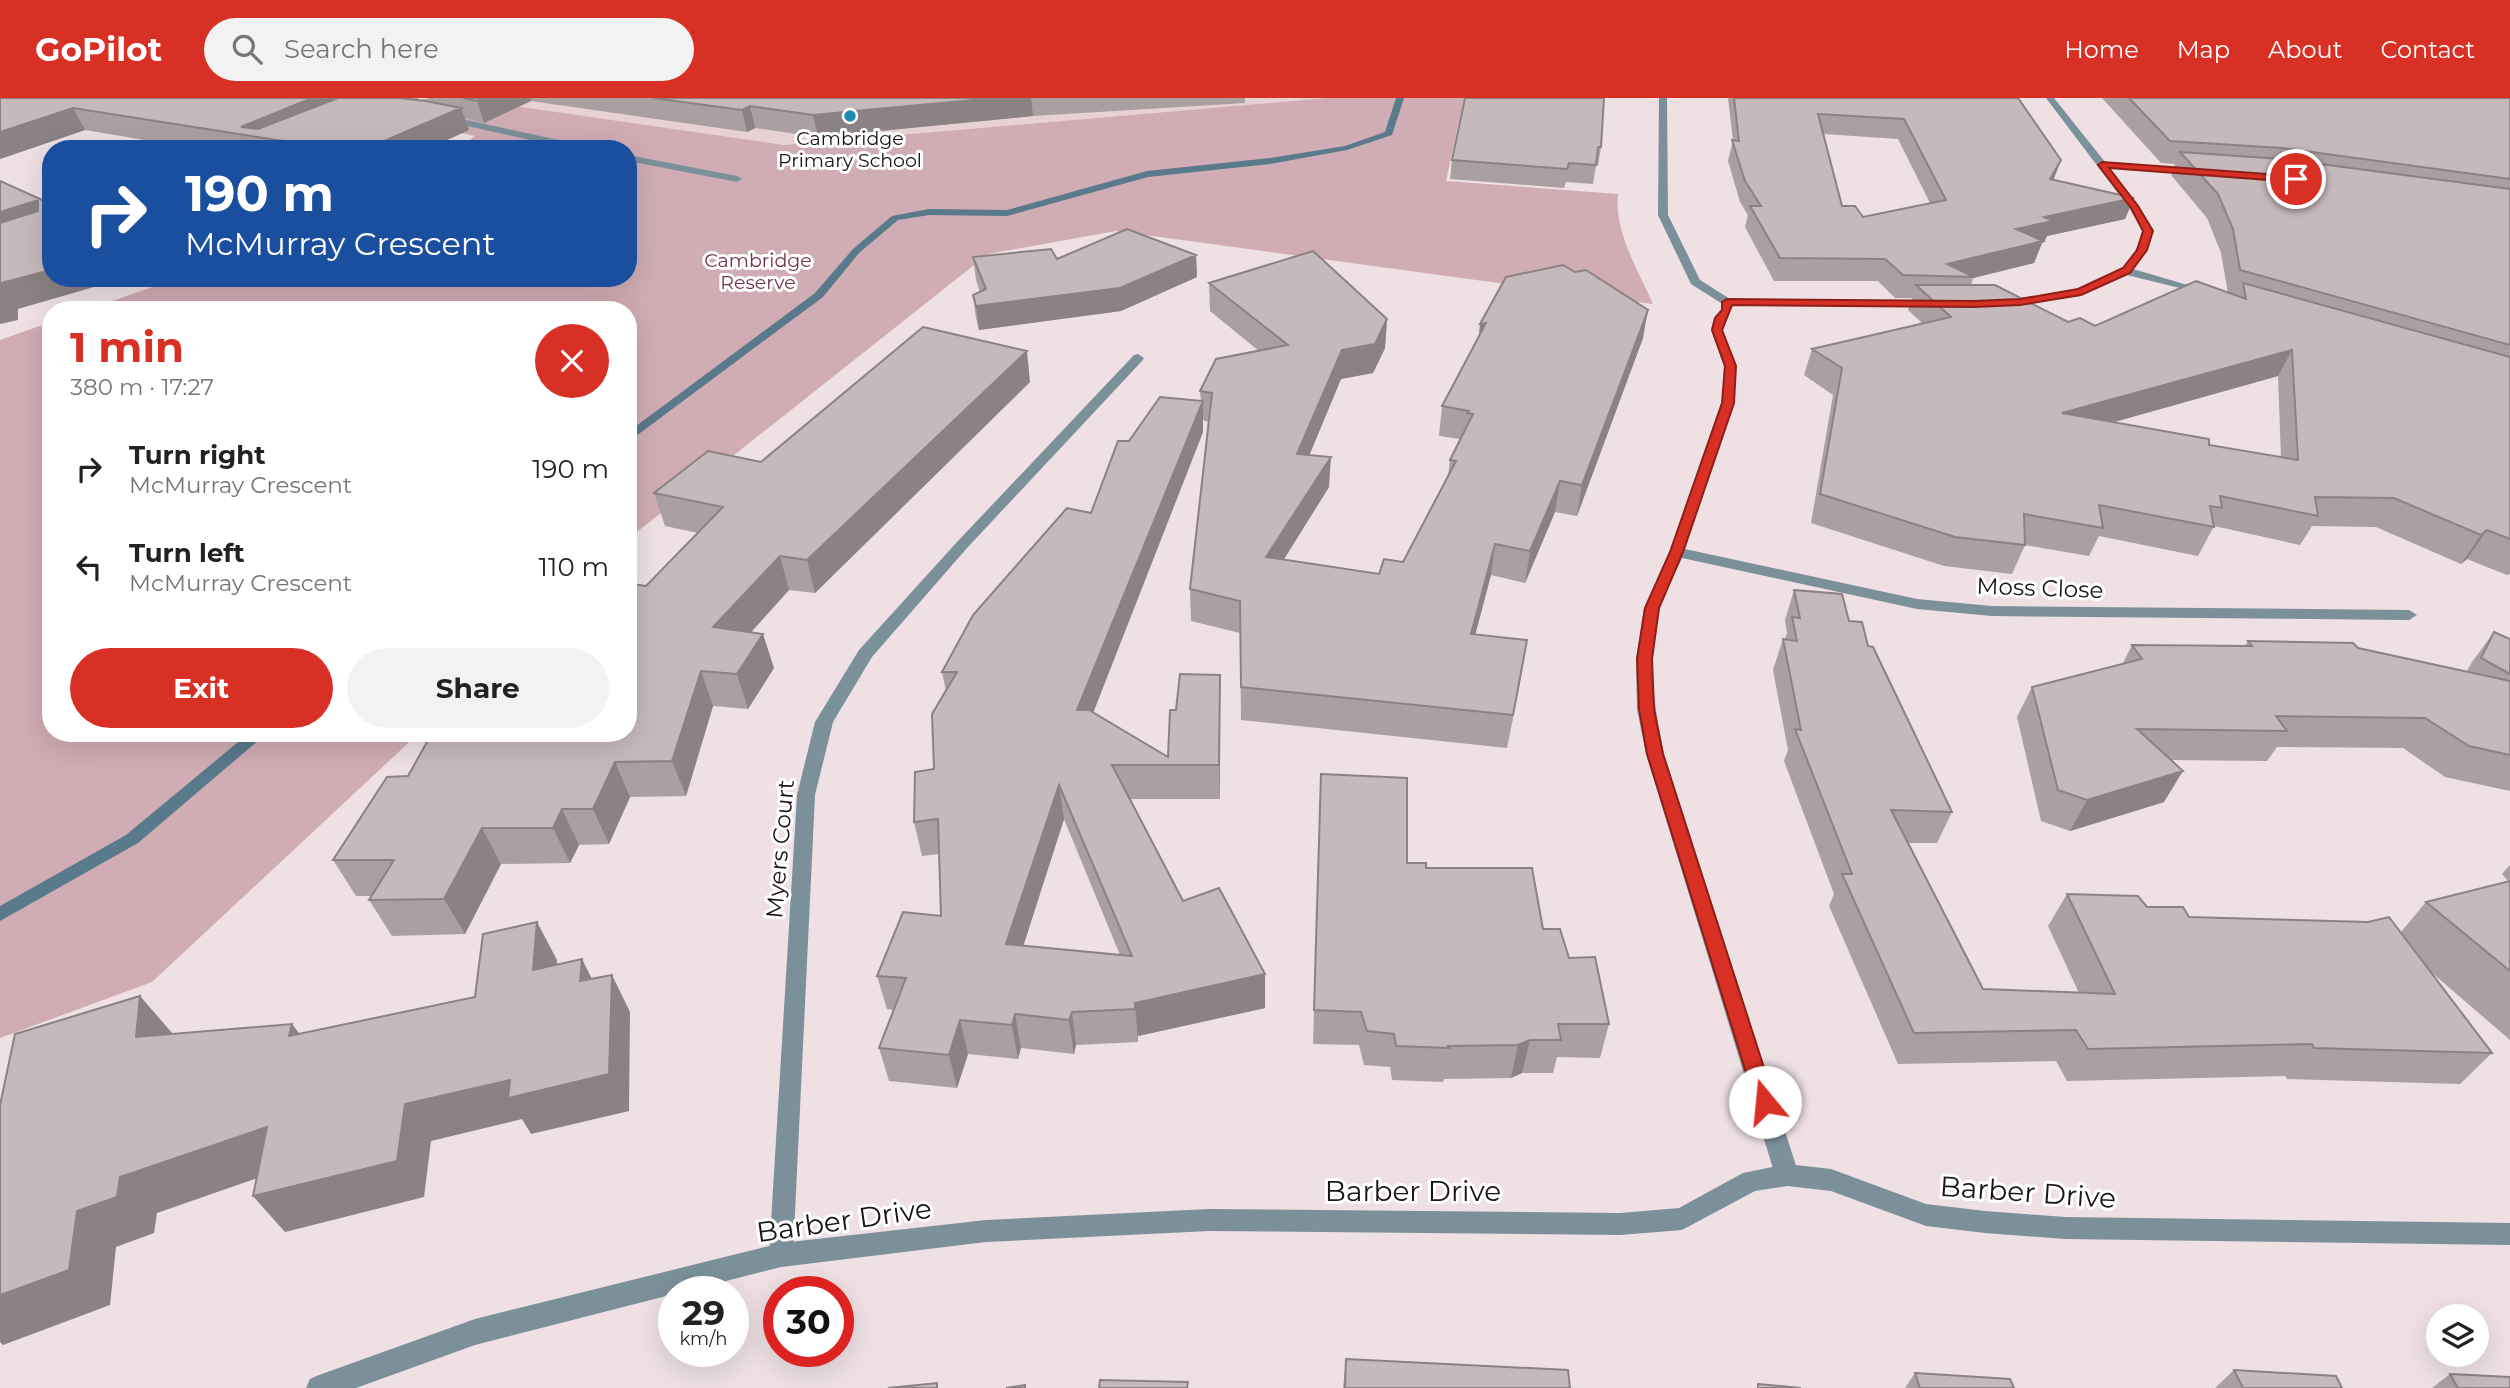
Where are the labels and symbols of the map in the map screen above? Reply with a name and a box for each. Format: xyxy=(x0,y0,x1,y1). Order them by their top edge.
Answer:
marker: Cambridge Primary School xyxy=(842,108,858,124)
place label: Cambridge Primary School xyxy=(778,127,922,172)
pin xyxy=(2266,149,2326,209)
park label: Cambridge Reserve xyxy=(704,249,812,294)
street label: Moss Close xyxy=(1976,572,2104,604)
street label: Myers Court xyxy=(760,779,800,919)
position arrow xyxy=(1728,1065,1802,1139)
street label: Barber Drive xyxy=(1939,1169,2117,1215)
street label: Barber Drive xyxy=(1325,1174,1501,1208)
street label: Barber Drive xyxy=(754,1191,934,1249)
speed limit sign: 30 xyxy=(763,1276,854,1367)

